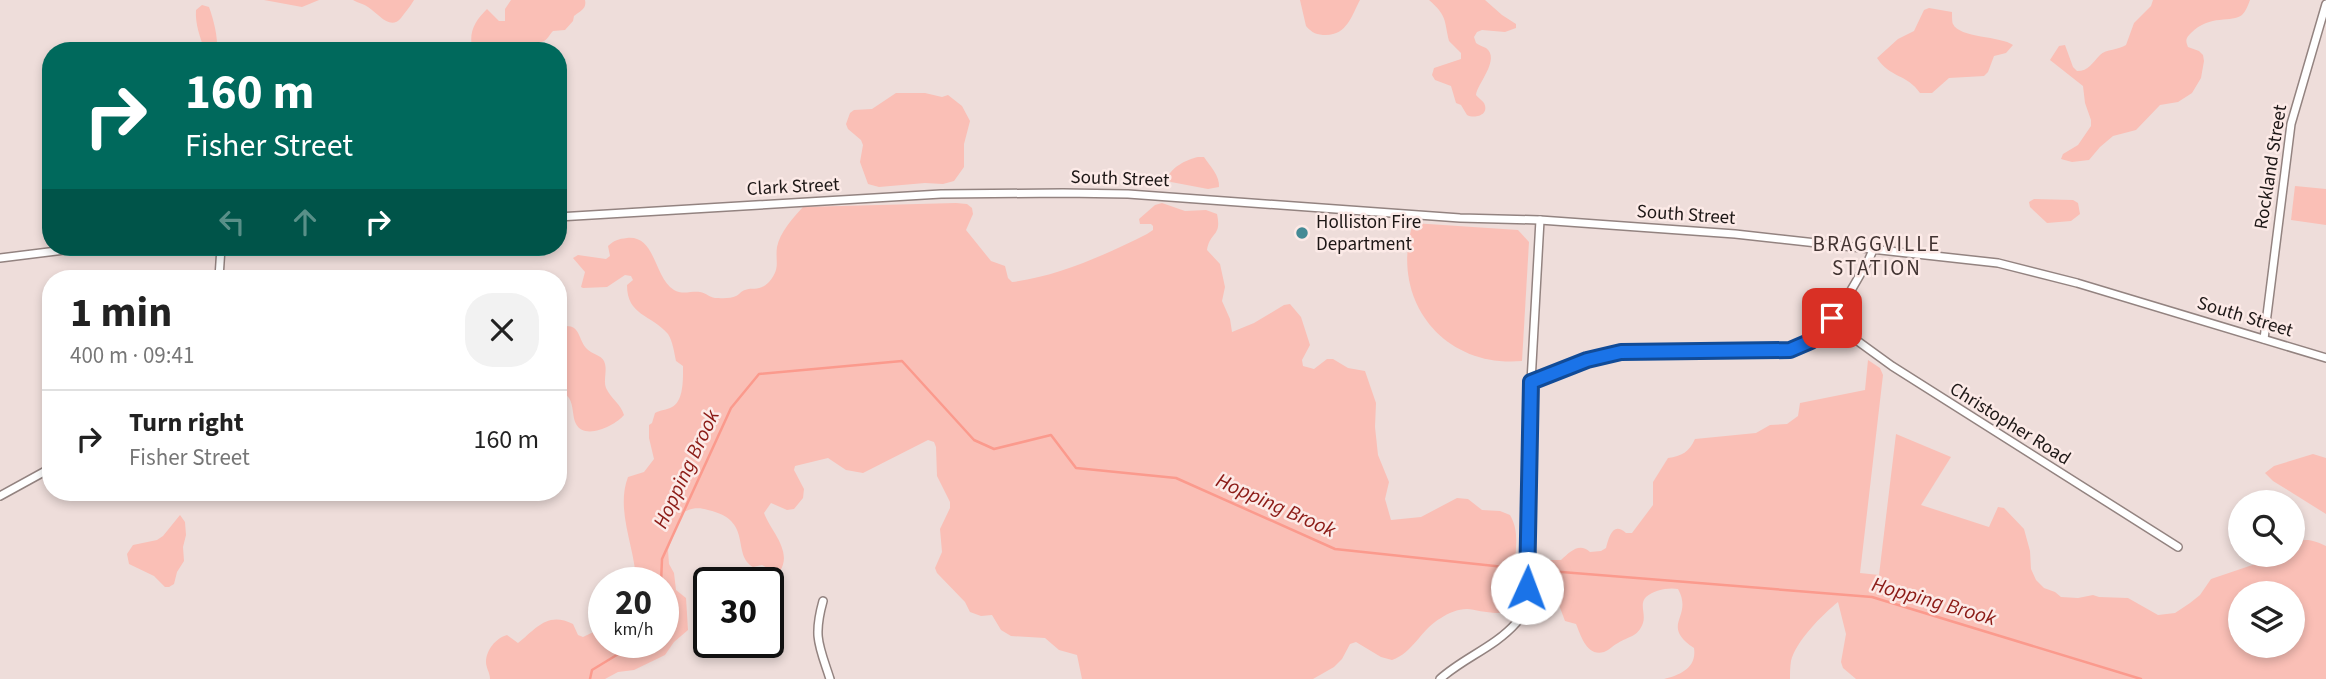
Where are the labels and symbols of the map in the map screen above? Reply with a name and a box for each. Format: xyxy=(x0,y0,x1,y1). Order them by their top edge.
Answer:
street label: Rockland Street xyxy=(2248,102,2294,231)
street label: South Street xyxy=(1070,164,1170,194)
street label: Clark Street xyxy=(746,171,841,203)
street label: South Street xyxy=(1636,198,1737,232)
place label: Holliston Fire Department xyxy=(1316,209,1421,258)
marker: Holliston Fire Department xyxy=(1294,225,1310,241)
district label: BRAGGVILLE STATION xyxy=(1813,229,1941,283)
pin xyxy=(1802,288,1862,348)
street label: South Street xyxy=(2194,290,2297,345)
street label: Christopher Road xyxy=(1944,376,2076,472)
water label: Hopping Brook xyxy=(645,404,727,533)
water label: Hopping Brook xyxy=(1211,465,1342,545)
position arrow xyxy=(1490,551,1564,625)
speed limit sign: 30 xyxy=(693,567,784,658)
water label: Hopping Brook xyxy=(1868,569,2001,633)

